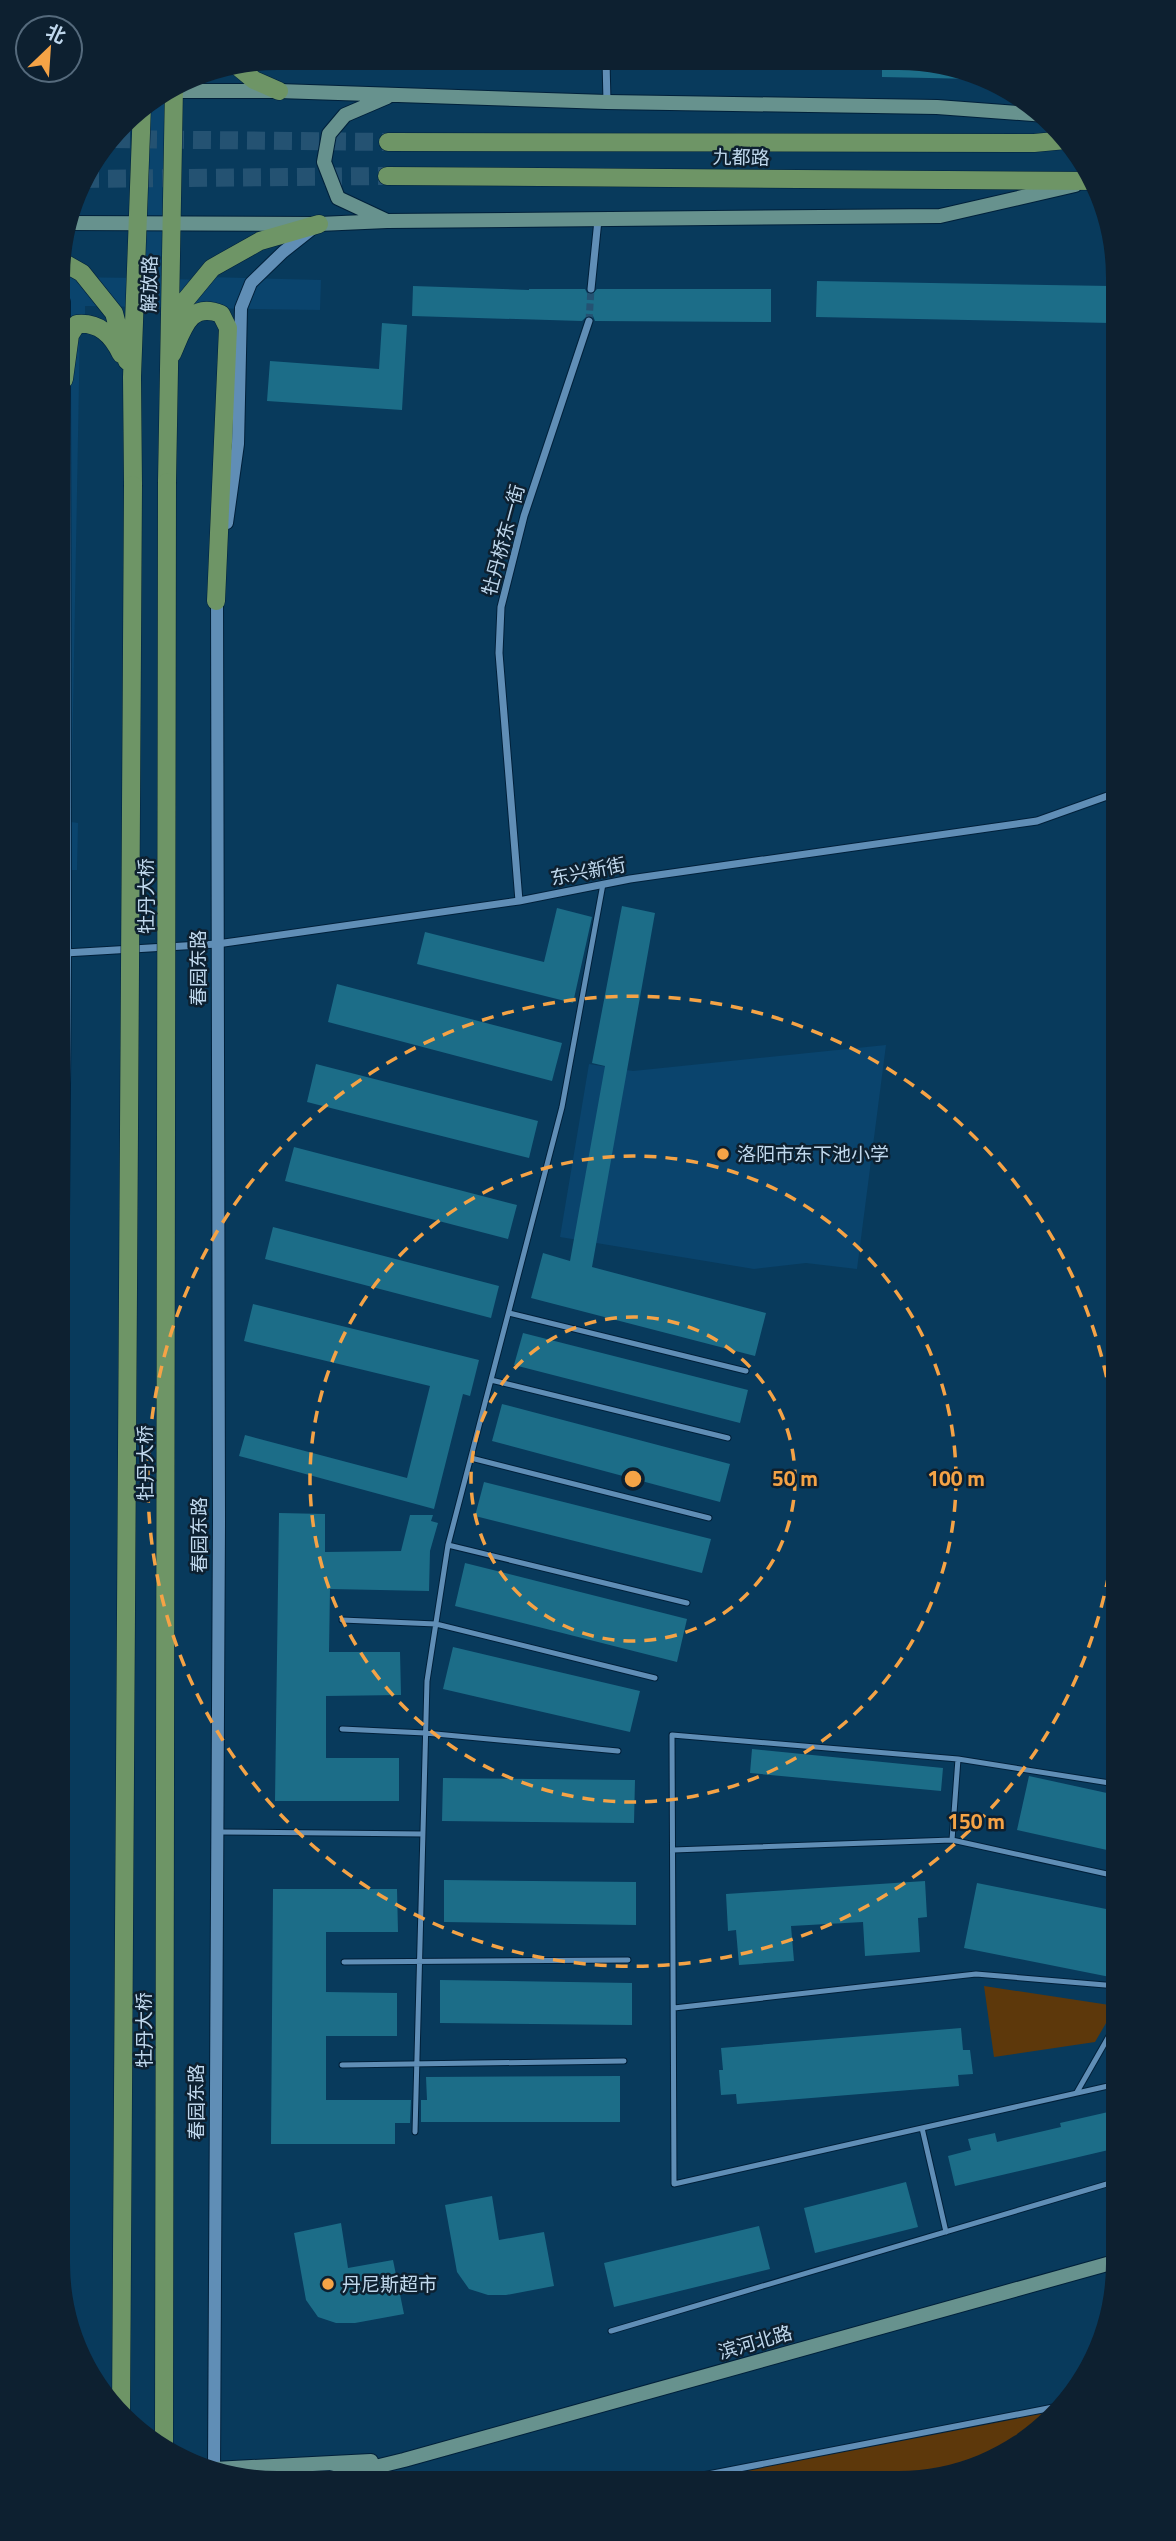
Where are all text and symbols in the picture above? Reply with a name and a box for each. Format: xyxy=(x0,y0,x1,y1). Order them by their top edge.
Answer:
north arrow xyxy=(14,14,84,84)
text: 北 xyxy=(42,16,71,50)
street label: 九都路 xyxy=(712,142,770,171)
street label: 解放路 xyxy=(134,255,163,313)
street label: 牡丹桥东一街 xyxy=(474,481,531,599)
street label: 东兴新街 xyxy=(548,849,628,892)
street label: 牡丹大桥 xyxy=(131,858,160,934)
street label: 春园东路 xyxy=(183,930,212,1006)
place label: 洛阳市东下池小学 xyxy=(737,1139,889,1168)
marker: 洛阳市东下池小学 xyxy=(715,1146,731,1162)
street label: 牡丹大桥 xyxy=(130,1425,159,1501)
text: 50 m xyxy=(772,1462,818,1494)
text: 100 m xyxy=(927,1462,985,1494)
centre of rings xyxy=(621,1467,645,1491)
street label: 春园东路 xyxy=(184,1497,213,1573)
text: 150 m xyxy=(947,1805,1005,1837)
street label: 牡丹大桥 xyxy=(129,1992,158,2068)
street label: 春园东路 xyxy=(181,2064,210,2140)
place label: 丹尼斯超市 xyxy=(342,2269,437,2298)
marker: 丹尼斯超市 xyxy=(320,2276,336,2292)
street label: 滨河北路 xyxy=(714,2317,795,2366)

